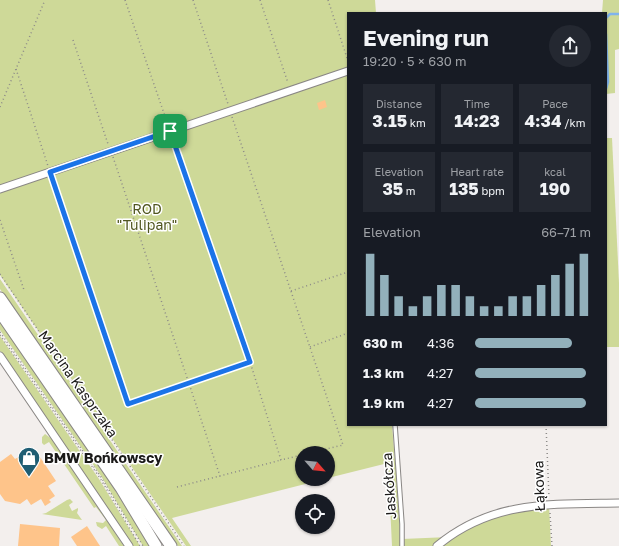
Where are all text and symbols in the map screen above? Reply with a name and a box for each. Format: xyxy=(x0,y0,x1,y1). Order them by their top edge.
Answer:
text: Evening run xyxy=(363,24,489,51)
button: share xyxy=(549,25,591,67)
text: 19:20 · 5 × 630 m xyxy=(363,53,467,69)
text: Distance xyxy=(376,97,422,110)
text: Time xyxy=(464,97,490,110)
text: Pace xyxy=(542,97,568,110)
text: 3.15 xyxy=(372,110,407,131)
text: 14:23 xyxy=(454,110,500,131)
text: 4:34 xyxy=(524,110,562,131)
pin xyxy=(153,114,187,148)
text: km xyxy=(407,116,426,129)
text: /km xyxy=(562,116,586,129)
icon: arrive xyxy=(159,120,181,142)
text: Elevation xyxy=(375,165,423,178)
text: Heart rate xyxy=(450,165,504,178)
text: kcal xyxy=(544,165,566,178)
text: 35 xyxy=(382,178,403,199)
text: 135 xyxy=(449,178,479,199)
text: 190 xyxy=(540,178,570,199)
text: m xyxy=(403,184,416,197)
text: bpm xyxy=(479,184,505,197)
park label: ROD "Tulipan" xyxy=(117,200,177,233)
text: Elevation xyxy=(363,224,421,240)
text: 66–71 m xyxy=(541,224,591,240)
street label: Marcina Kasprzaka xyxy=(35,327,122,440)
text: 630 m xyxy=(363,335,402,351)
text: 4:36 xyxy=(427,335,454,351)
text: 1.3 km xyxy=(363,365,404,381)
text: 4:27 xyxy=(427,365,453,381)
text: 1.9 km xyxy=(363,395,404,411)
text: 4:27 xyxy=(427,395,453,411)
shop icon: BMW Bońkowscy xyxy=(16,445,42,478)
north arrow xyxy=(295,446,335,486)
map controls xyxy=(295,446,335,534)
place label: BMW Bońkowscy xyxy=(44,449,163,466)
street label: Jaskółcza xyxy=(378,452,399,520)
street label: Łąkowa xyxy=(529,460,548,512)
button: locate xyxy=(295,494,335,534)

